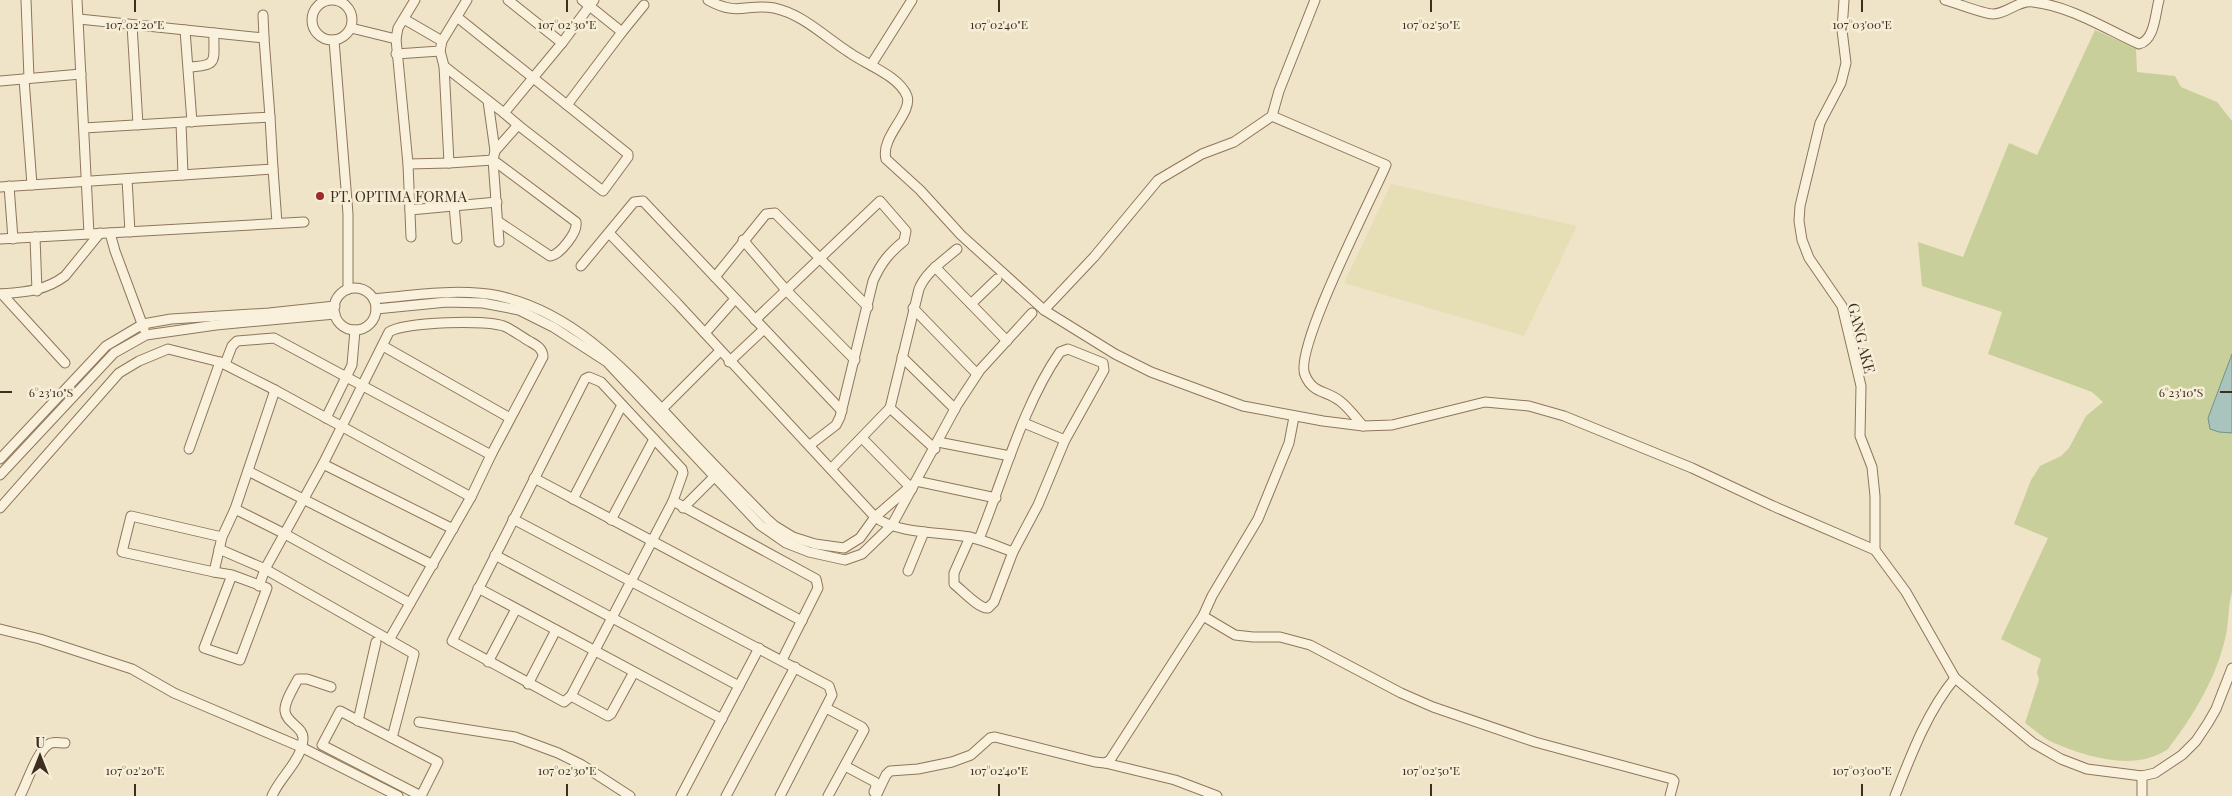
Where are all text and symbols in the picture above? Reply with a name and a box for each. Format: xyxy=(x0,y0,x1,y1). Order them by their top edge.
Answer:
text: 107°02'20"E xyxy=(106,16,164,32)
text: 107°02'30"E xyxy=(538,16,596,32)
text: 107°02'40"E xyxy=(970,16,1028,32)
text: 107°02'50"E xyxy=(1402,16,1460,32)
text: 107°03'00"E xyxy=(1832,16,1892,32)
place label: PT. OPTIMA FORMA xyxy=(330,186,467,206)
marker: PT. OPTIMA FORMA xyxy=(314,190,326,202)
street label: GANG AKE xyxy=(1844,301,1880,375)
text: 6°23'10"S xyxy=(29,384,73,400)
text: 6°23'10"S xyxy=(2159,384,2203,400)
north arrow xyxy=(15,731,65,781)
text: U xyxy=(35,733,45,752)
text: 107°02'20"E xyxy=(106,762,164,778)
text: 107°02'30"E xyxy=(538,762,596,778)
text: 107°02'40"E xyxy=(970,762,1028,778)
text: 107°02'50"E xyxy=(1402,762,1460,778)
text: 107°03'00"E xyxy=(1832,762,1892,778)

